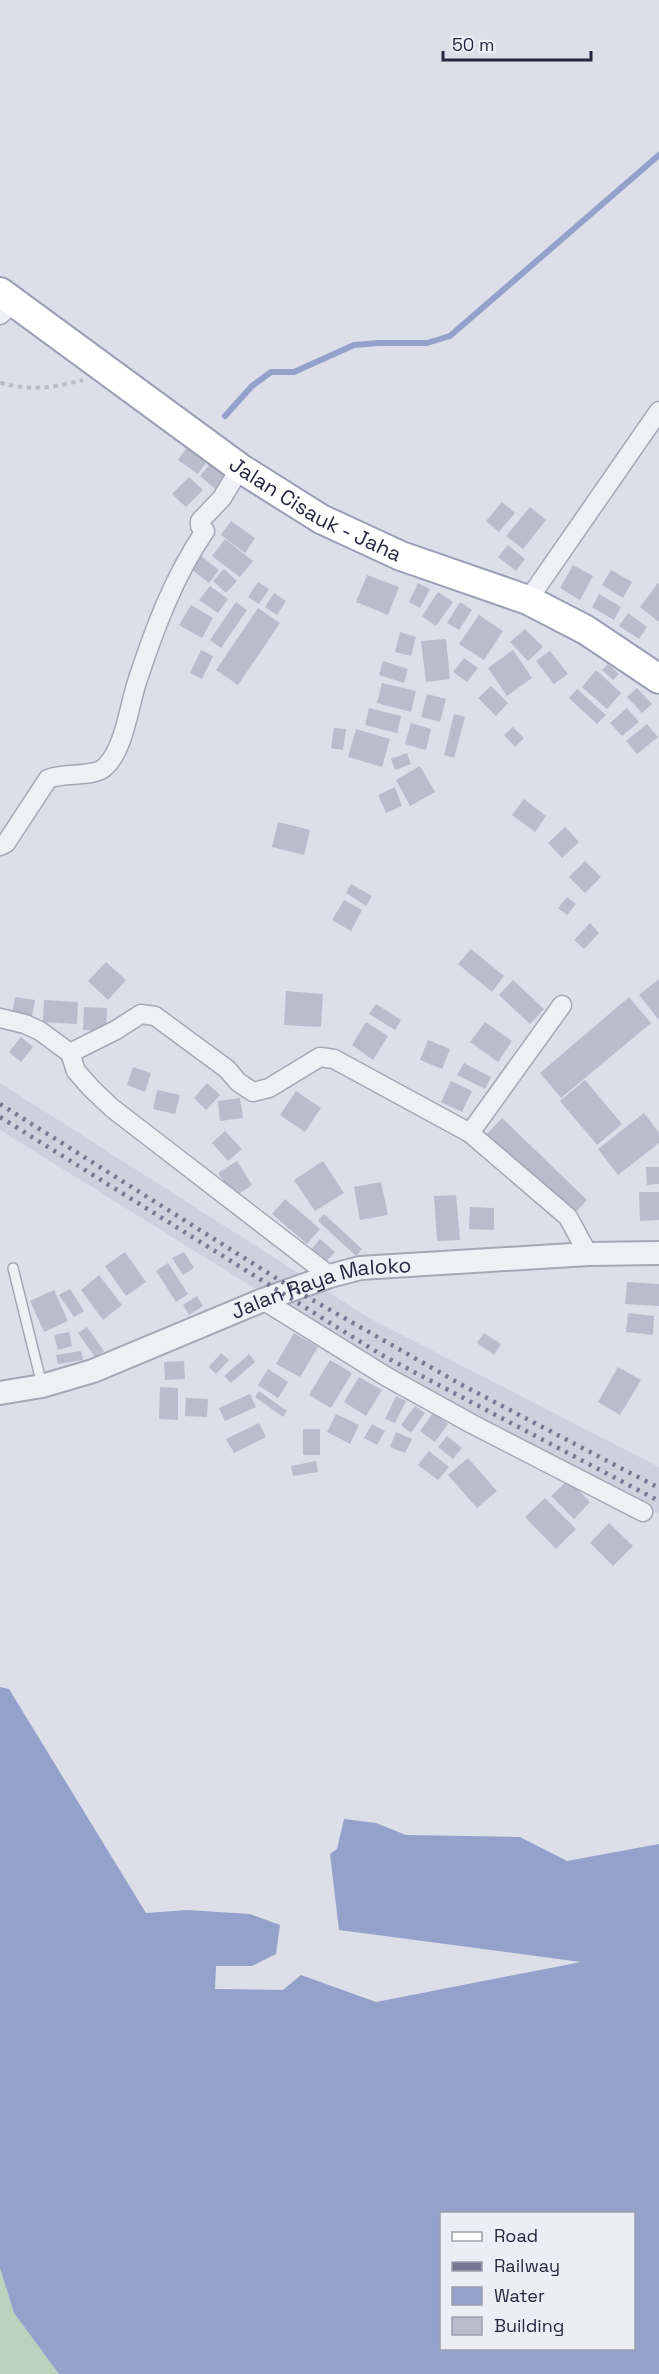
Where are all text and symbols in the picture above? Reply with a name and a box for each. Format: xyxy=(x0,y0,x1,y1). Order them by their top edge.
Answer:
scale bar xyxy=(443,24,592,62)
text: 50 m xyxy=(452,33,494,56)
street label: Jalan Cisauk - Jaha xyxy=(224,451,406,567)
street label: Jalan Raya Maloko xyxy=(227,1251,412,1325)
legend xyxy=(440,2212,635,2350)
text: Road xyxy=(494,2224,538,2247)
text: Railway xyxy=(494,2254,560,2277)
text: Water xyxy=(494,2284,545,2307)
text: Building xyxy=(494,2314,564,2337)

